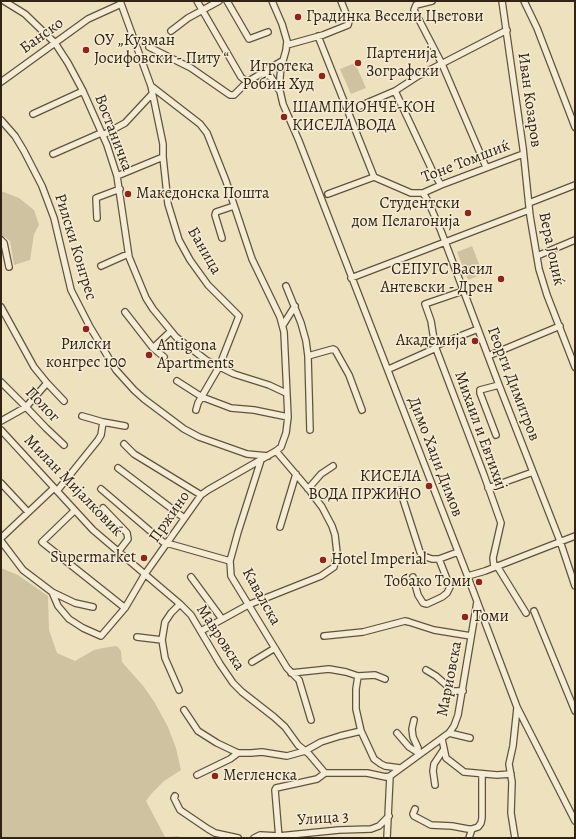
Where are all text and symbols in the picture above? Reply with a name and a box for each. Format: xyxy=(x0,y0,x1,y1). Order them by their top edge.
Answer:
place label: Градинка Весели Цветови xyxy=(306,7,484,27)
marker: Градинка Весели Цветови xyxy=(293,12,303,22)
street label: Банско xyxy=(16,14,68,58)
place label: ОУ „Кузман Јосифовски - Питу “ xyxy=(94,31,229,69)
place label: Партенија Зографски xyxy=(366,44,439,82)
marker: ОУ „Кузман Јосифовски - Питу “ xyxy=(81,45,91,55)
street label: Иван Козаров xyxy=(513,51,545,149)
place label: Игротека Робин Худ xyxy=(242,57,314,95)
marker: Партенија Зографски xyxy=(353,58,363,68)
marker: Игротека Робин Худ xyxy=(317,71,327,81)
street label: Востаничка xyxy=(90,92,136,174)
place label: ШАМПИОНЧЕ-КОН КИСЕЛА ВОДА xyxy=(292,98,436,136)
marker: ШАМПИОНЧЕ-КОН КИСЕЛА ВОДА xyxy=(279,112,289,122)
street label: Тоне Томшиќ xyxy=(419,136,513,188)
place label: Македонска Пошта xyxy=(136,184,269,204)
marker: Македонска Пошта xyxy=(123,189,133,199)
street label: Рилски Конгрес xyxy=(50,191,100,303)
place label: Студентски дом Пелагонија xyxy=(352,194,460,232)
marker: Студентски дом Пелагонија xyxy=(463,208,473,218)
street label: Вера Јоциќ xyxy=(534,210,568,288)
street label: Баница xyxy=(183,224,225,278)
place label: СЕПУГС Васил Антевски - Дрен xyxy=(380,260,493,298)
marker: СЕПУГС Васил Антевски - Дрен xyxy=(496,274,506,284)
marker: Рилски конгрес 100 xyxy=(81,324,91,334)
street label: Георги Димитров xyxy=(482,324,544,444)
place label: Академија xyxy=(396,331,467,351)
place label: Рилски конгрес 100 xyxy=(46,335,126,373)
place label: Antigona Apartments xyxy=(157,336,234,374)
marker: Академија xyxy=(470,336,480,346)
marker: Antigona Apartments xyxy=(144,350,154,360)
street label: Михаил и Евтихиј xyxy=(450,369,510,493)
street label: Полог xyxy=(21,383,63,427)
street label: Димо Хаџи Димов xyxy=(403,394,467,520)
street label: Милан Мијалковиќ xyxy=(20,431,126,541)
place label: КИСЕЛА ВОДА ПРЖИНО xyxy=(308,467,421,505)
marker: КИСЕЛА ВОДА ПРЖИНО xyxy=(424,481,434,491)
street label: Пржино xyxy=(145,488,195,546)
place label: Supermarket xyxy=(50,548,136,568)
place label: Hotel Imperial xyxy=(331,550,427,570)
marker: Supermarket xyxy=(139,553,149,563)
marker: Hotel Imperial xyxy=(318,555,328,565)
street label: Кавалска xyxy=(237,565,285,629)
place label: Тобако Томи xyxy=(384,572,471,592)
marker: Тобако Томи xyxy=(474,577,484,587)
street label: Мавровска xyxy=(192,601,248,675)
place label: Томи xyxy=(473,607,509,627)
marker: Томи xyxy=(460,612,470,622)
street label: Мариовска xyxy=(433,640,467,718)
place label: Мегленска xyxy=(223,766,297,786)
marker: Мегленска xyxy=(210,771,220,781)
street label: Улица 3 xyxy=(297,808,349,830)

